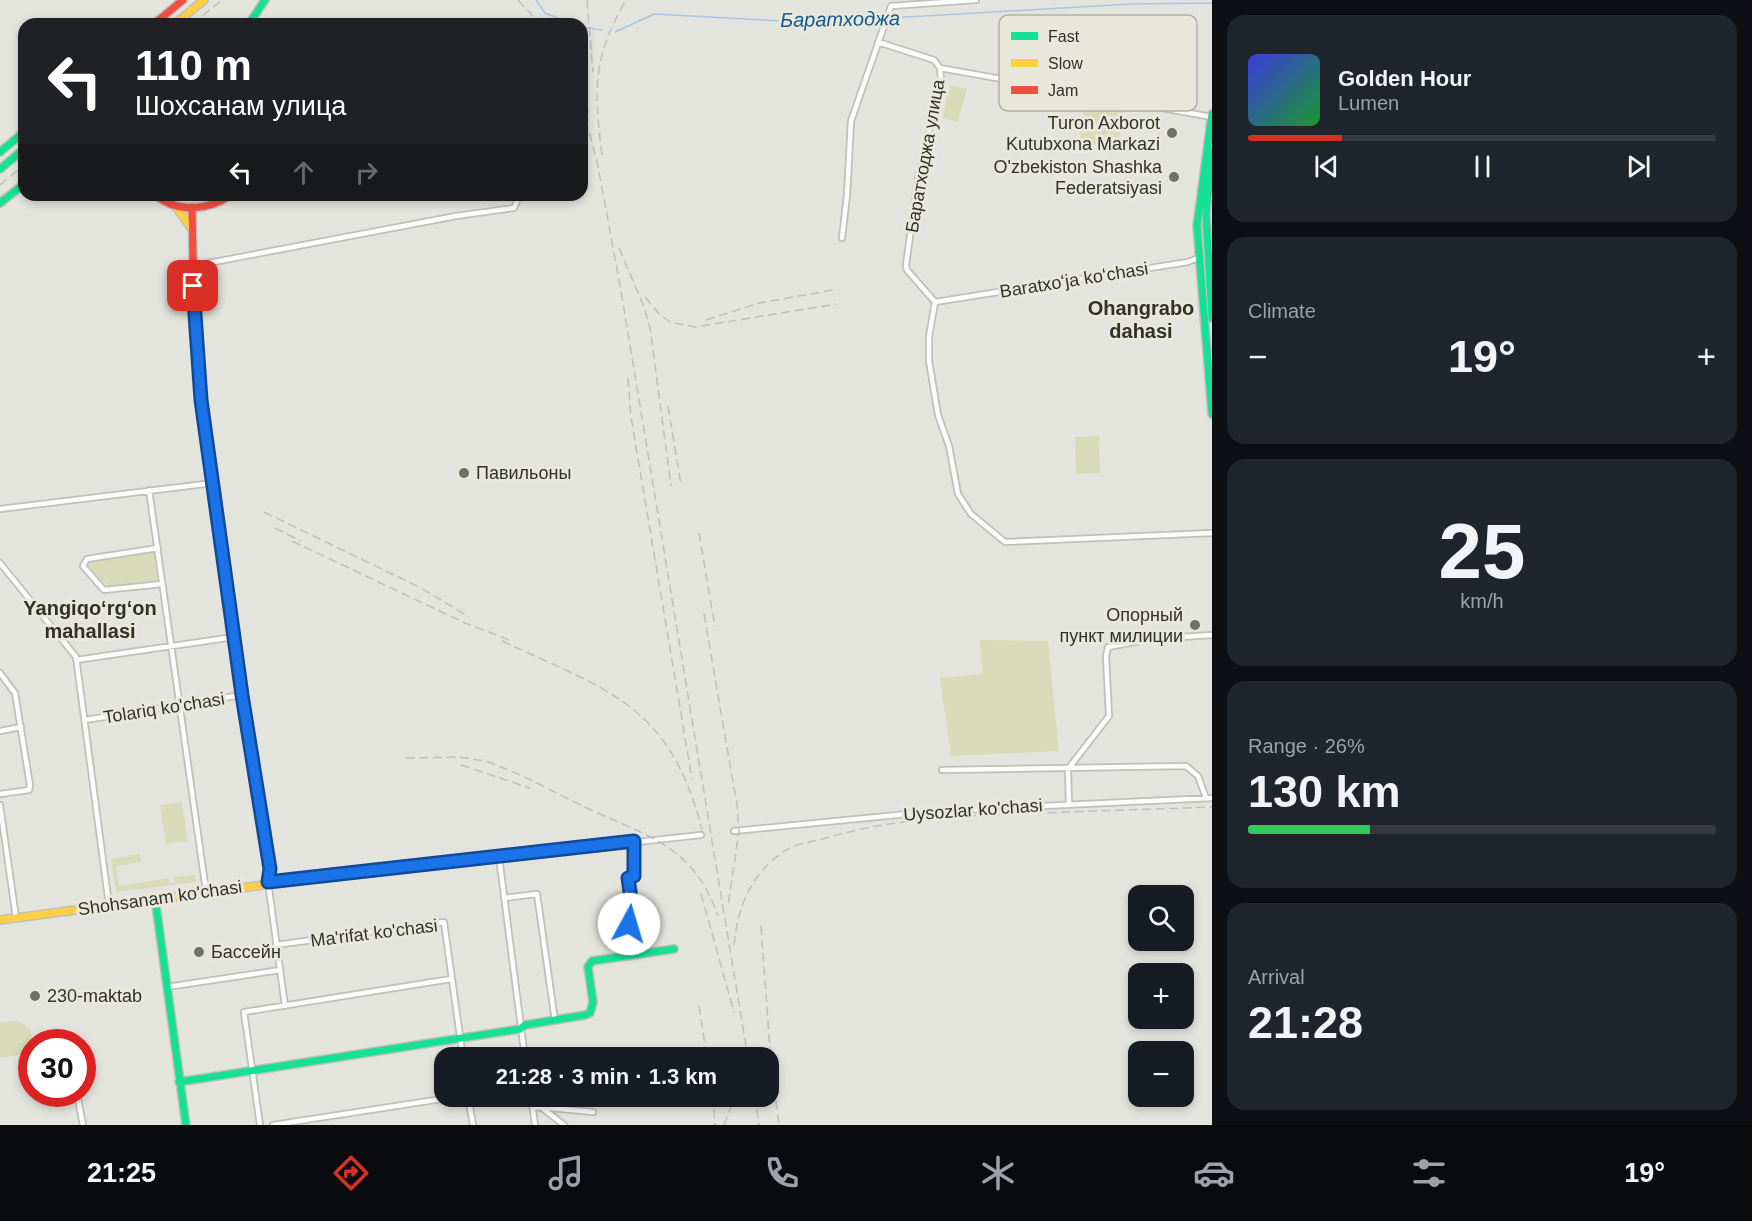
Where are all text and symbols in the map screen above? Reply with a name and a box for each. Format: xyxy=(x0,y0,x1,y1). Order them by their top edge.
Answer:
water label: Баратходжа xyxy=(780,7,900,31)
legend xyxy=(999,15,1197,111)
text: Fast xyxy=(1048,28,1080,45)
icon: left xyxy=(36,42,114,120)
text: 110 m xyxy=(135,42,252,89)
text: Slow xyxy=(1048,55,1083,72)
text: Golden Hour xyxy=(1338,66,1471,91)
street label: Баратходжа улица xyxy=(902,77,948,234)
text: Jam xyxy=(1048,82,1078,99)
text: Шохсанам улица xyxy=(135,91,346,121)
text: Lumen xyxy=(1338,92,1399,114)
place label: Turon Axborot Kutubxona Markazi xyxy=(1006,113,1160,154)
marker: Turon Axborot Kutubxona Markazi xyxy=(1165,126,1179,140)
icon: previous xyxy=(1310,150,1343,183)
icon: pause xyxy=(1466,150,1499,183)
icon: next xyxy=(1622,150,1655,183)
icon: left xyxy=(224,156,257,189)
icon: ahead xyxy=(287,156,320,189)
icon: right xyxy=(350,156,383,189)
place label: O'zbekiston Shashka Federatsiyasi xyxy=(993,157,1163,198)
marker: O'zbekiston Shashka Federatsiyasi xyxy=(1167,170,1181,184)
street label: Baratxoʻja koʻchasi xyxy=(998,258,1150,302)
pin xyxy=(167,260,218,311)
icon: arrive xyxy=(176,269,209,302)
district label: Ohangrabo dahasi xyxy=(1088,297,1194,342)
text: Climate xyxy=(1248,300,1316,322)
text: 19° xyxy=(1448,331,1516,382)
text: − xyxy=(1248,338,1267,375)
text: + xyxy=(1697,338,1716,375)
place label: Павильоны xyxy=(476,463,571,483)
marker: Павильоны xyxy=(457,466,471,480)
text: 25 xyxy=(1439,507,1525,595)
text: km/h xyxy=(1460,590,1504,612)
district label: Yangiqoʻrgʻon mahallasi xyxy=(23,597,157,642)
place label: Опорный пункт милиции xyxy=(1060,605,1183,646)
marker: Опорный пункт милиции xyxy=(1188,618,1202,632)
street label: Tolariq ko'chasi xyxy=(102,689,226,727)
text: Range · 26% xyxy=(1248,735,1365,757)
text: 130 km xyxy=(1248,766,1401,817)
street label: Uysozlar ko'chasi xyxy=(903,795,1043,825)
street label: Shohsanam ko'chasi xyxy=(77,877,243,919)
map controls xyxy=(1128,885,1194,1107)
button: search xyxy=(1128,885,1194,951)
position arrow xyxy=(597,892,661,956)
street label: Ma'rifat ko'chasi xyxy=(309,915,439,951)
place label: Бассейн xyxy=(211,942,281,962)
marker: Бассейн xyxy=(192,945,206,959)
button: + xyxy=(1128,963,1194,1029)
text: Arrival xyxy=(1248,966,1305,988)
place label: 230-maktab xyxy=(47,986,142,1006)
marker: 230-maktab xyxy=(28,989,42,1003)
text: 21:28 xyxy=(1248,997,1363,1048)
speed limit sign: 30 xyxy=(18,1029,96,1107)
button: − xyxy=(1128,1041,1194,1107)
text: 21:28 · 3 min · 1.3 km xyxy=(496,1064,717,1089)
icon: directions xyxy=(330,1152,372,1194)
icon: music xyxy=(545,1152,587,1194)
icon: phone xyxy=(761,1152,803,1194)
icon: climate xyxy=(977,1152,1019,1194)
icon: car xyxy=(1193,1152,1235,1194)
icon: filters xyxy=(1408,1152,1450,1194)
text: 21:25 xyxy=(87,1158,156,1188)
text: 19° xyxy=(1624,1158,1665,1188)

